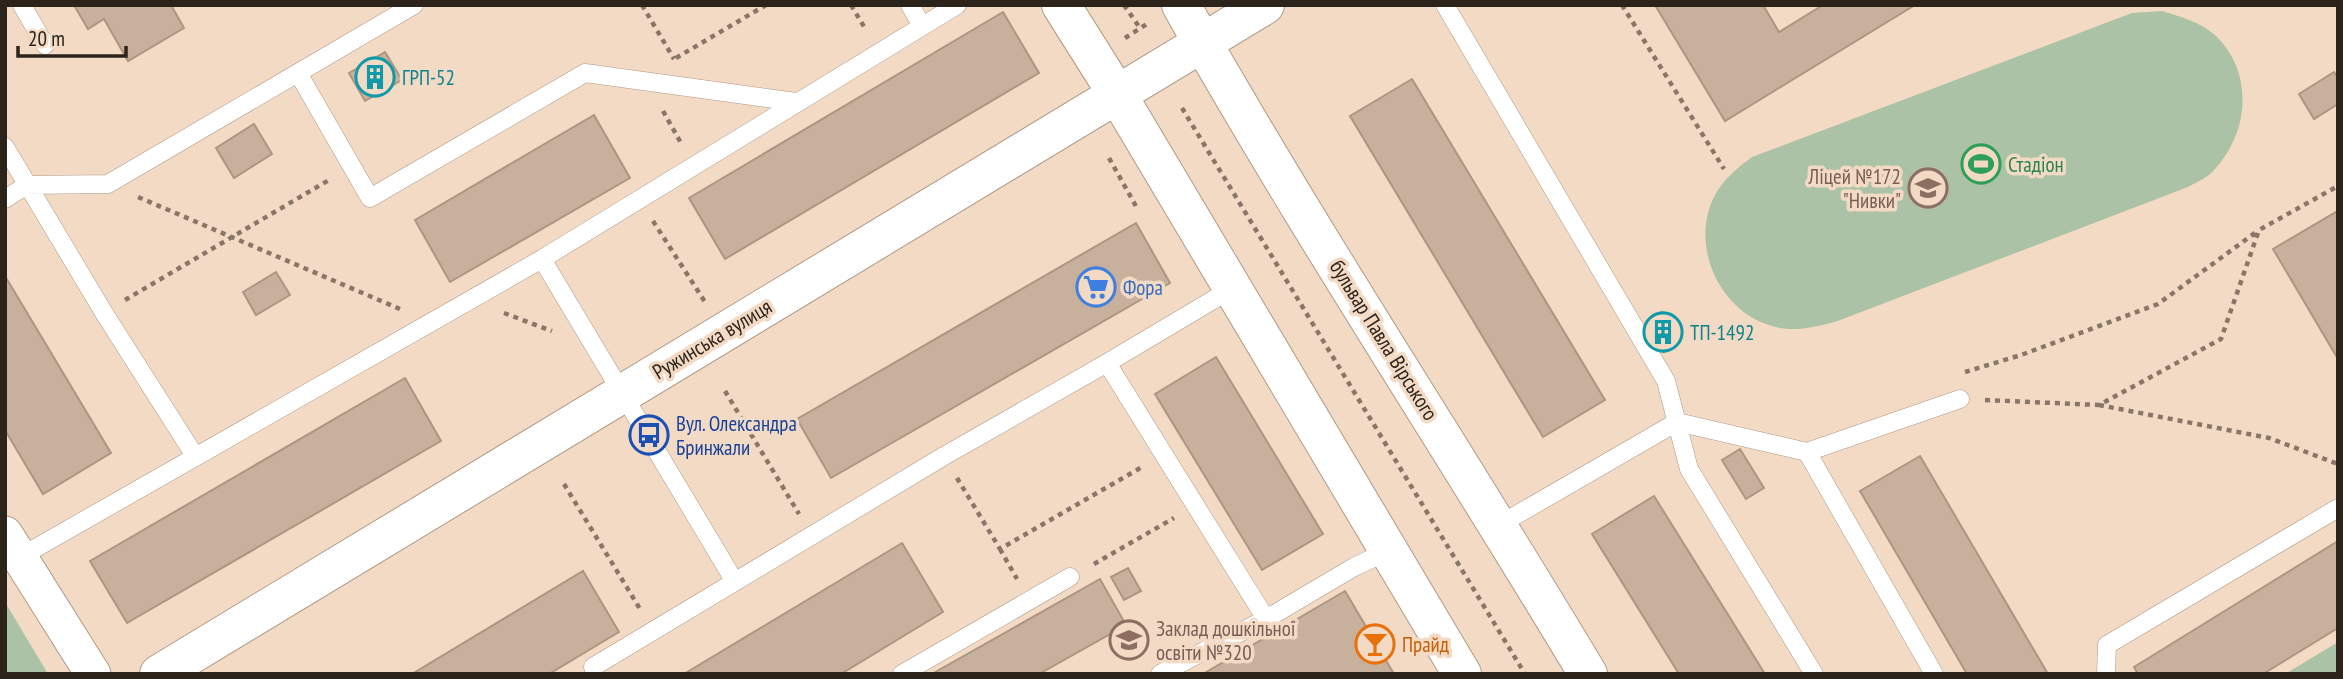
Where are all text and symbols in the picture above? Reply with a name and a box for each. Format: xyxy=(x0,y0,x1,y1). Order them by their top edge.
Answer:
scale bar xyxy=(18,14,126,58)
text: 20 m xyxy=(28,25,65,52)
building icon: ГРП-52 xyxy=(354,56,396,98)
place label: ГРП-52 xyxy=(402,64,455,91)
sports icon: Стадіон xyxy=(1960,143,2002,185)
place label: Стадіон xyxy=(2008,151,2064,178)
place label: Ліцей №172 "Нивки" xyxy=(1808,163,1901,214)
school or university icon: Ліцей №172 "Нивки" xyxy=(1907,167,1949,209)
street label: бульвар Павла Вірського xyxy=(1324,255,1444,425)
supermarket icon: Фора xyxy=(1075,266,1117,308)
place label: Фора xyxy=(1123,274,1163,301)
street label: Ружинська вулиця xyxy=(647,293,777,385)
building icon: ТП-1492 xyxy=(1642,311,1684,353)
place label: ТП-1492 xyxy=(1690,319,1754,346)
place label: Вул. Олександра Бринжали xyxy=(676,410,797,461)
bus stop icon: Вул. Олександра Бринжали xyxy=(628,414,670,456)
place label: Заклад дошкільної освіти №320 xyxy=(1156,615,1296,666)
school or university icon: Заклад дошкільної освіти №320 xyxy=(1108,619,1150,661)
bar icon: Прайд xyxy=(1354,623,1396,665)
place label: Прайд xyxy=(1402,631,1449,658)

